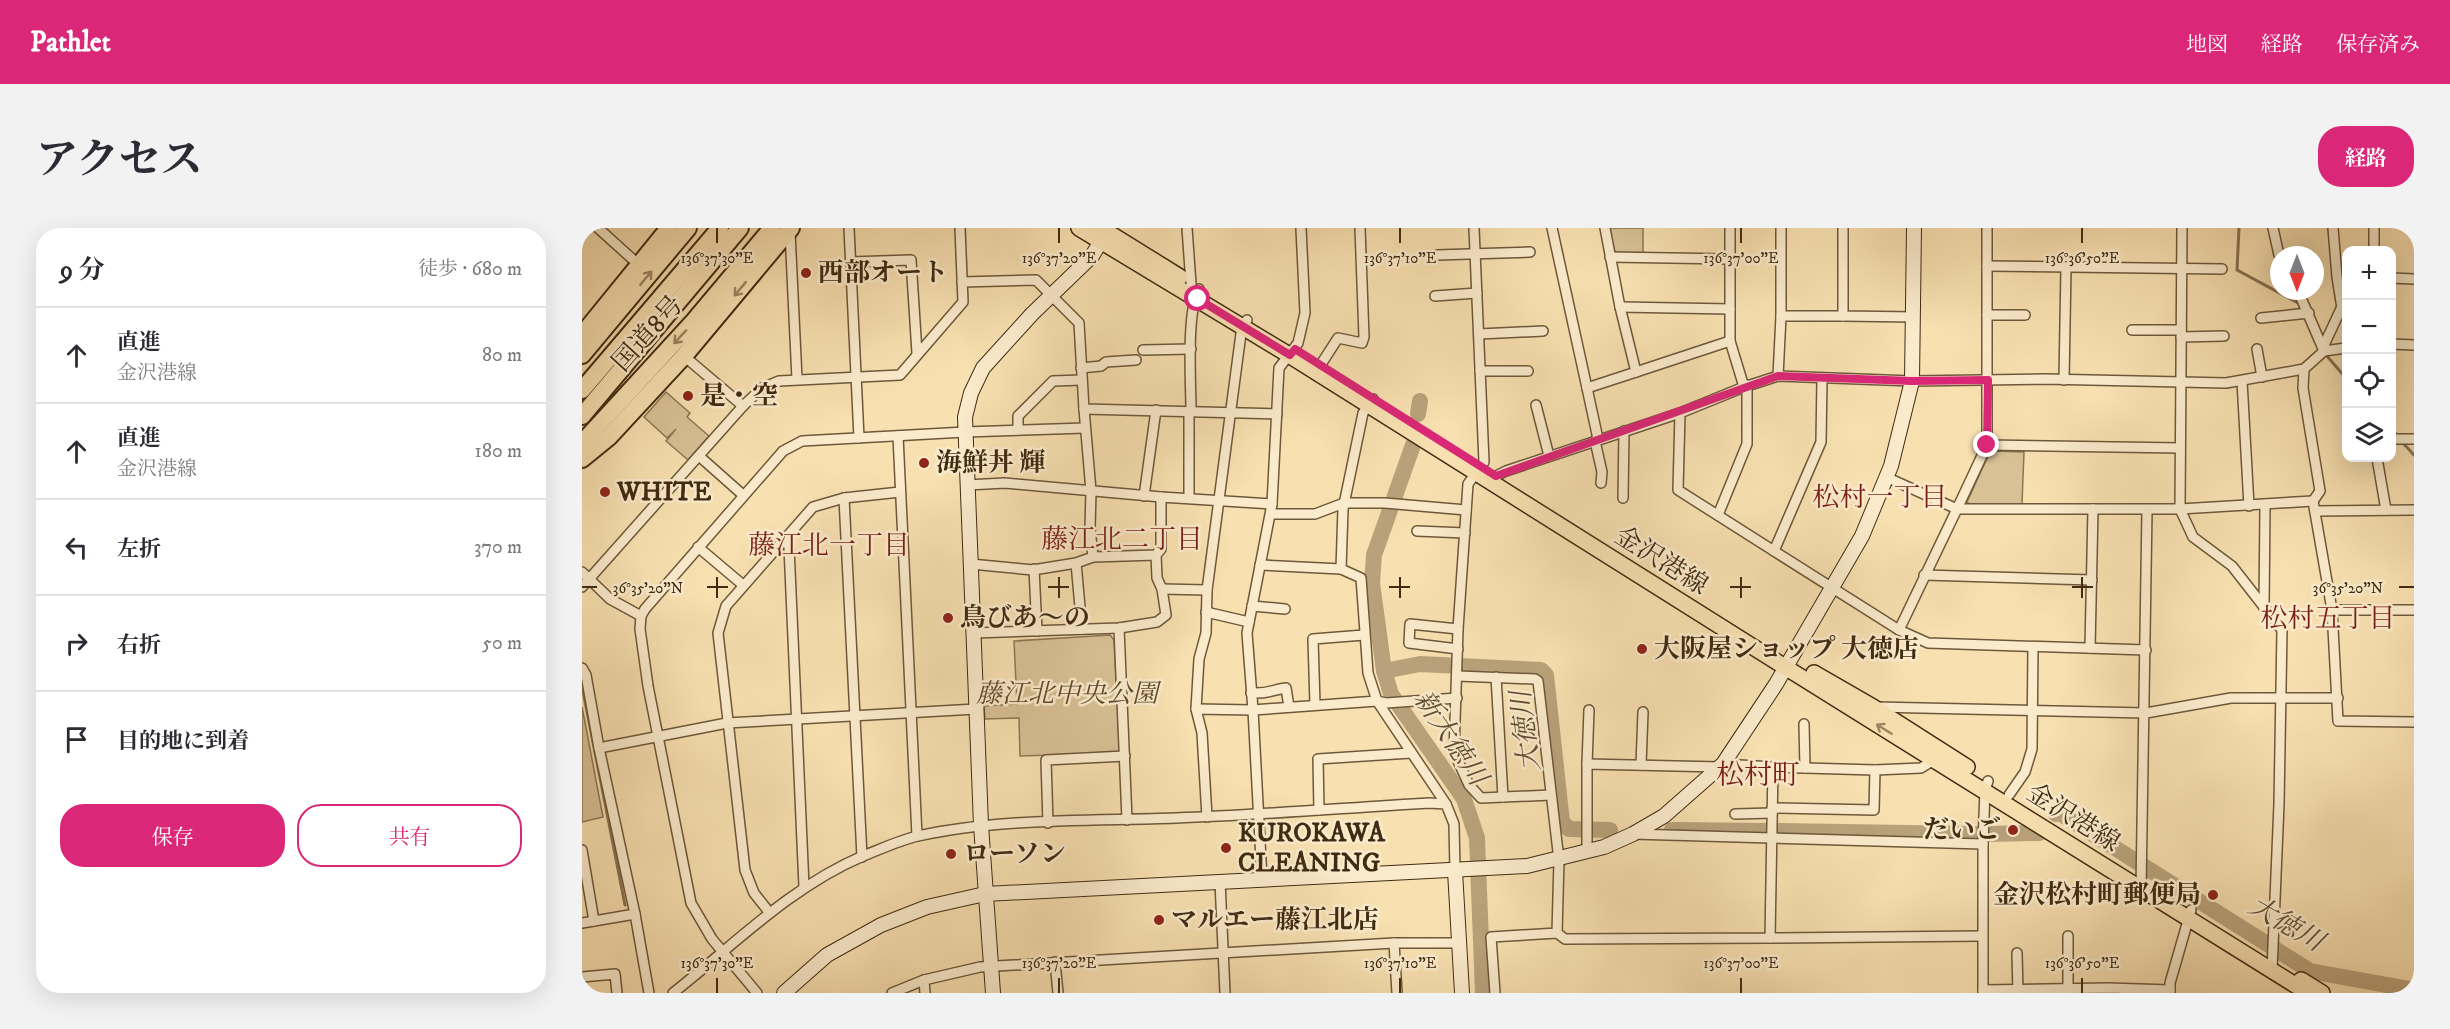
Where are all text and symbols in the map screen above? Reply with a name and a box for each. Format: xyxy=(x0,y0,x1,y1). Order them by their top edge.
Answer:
text: Pathlet xyxy=(30,25,111,60)
text: 地図 xyxy=(2186,32,2228,58)
text: 経路 xyxy=(2261,32,2303,58)
text: 保存済み xyxy=(2336,32,2420,58)
button: 経路 xyxy=(2318,126,2414,187)
text: アクセス xyxy=(36,135,203,187)
north arrow xyxy=(2270,246,2324,300)
map controls xyxy=(2342,246,2396,462)
button: + xyxy=(2342,246,2396,300)
text: 136°37'30"E xyxy=(681,249,754,268)
text: 136°37'20"E xyxy=(1022,249,1097,268)
text: 136°37'10"E xyxy=(1364,249,1437,268)
text: 136°37'00"E xyxy=(1703,249,1779,268)
text: 136°36'50"E xyxy=(2045,249,2120,268)
text: 9 分 xyxy=(60,254,105,287)
text: 徒歩 · 680 m xyxy=(418,257,522,282)
place label: 西部オート xyxy=(818,257,948,290)
marker: 西部オート xyxy=(799,266,813,280)
one-way arrow xyxy=(640,270,653,286)
one-way arrow xyxy=(733,281,747,296)
route start xyxy=(1184,285,1210,311)
street label: 国道8号 xyxy=(605,289,691,379)
button: − xyxy=(2342,300,2396,354)
text: 直進 xyxy=(117,329,161,356)
one-way arrow xyxy=(673,329,687,344)
icon: ahead xyxy=(60,339,93,372)
text: 80 m xyxy=(482,343,522,368)
button: locate xyxy=(2342,354,2396,408)
text: 金沢港線 xyxy=(117,361,197,386)
place label: 是・空 xyxy=(700,380,778,413)
marker: 是・空 xyxy=(681,389,695,403)
button: layers xyxy=(2342,408,2396,462)
text: 直進 xyxy=(117,425,161,452)
route end xyxy=(1973,431,1999,457)
icon: ahead xyxy=(60,435,93,468)
text: 180 m xyxy=(475,439,522,464)
place label: 海鮮丼 輝 xyxy=(936,447,1046,480)
marker: 海鮮丼 輝 xyxy=(917,456,931,470)
text: 金沢港線 xyxy=(117,457,197,482)
place label: WHITE xyxy=(616,476,711,509)
district label: 松村一丁目 xyxy=(1813,481,1948,515)
marker: WHITE xyxy=(598,485,612,499)
street label: 金沢港線 xyxy=(1608,519,1714,603)
district label: 藤江北二丁目 xyxy=(1041,523,1203,557)
district label: 藤江北一丁目 xyxy=(748,529,910,563)
icon: left xyxy=(60,531,93,564)
text: 370 m xyxy=(474,535,522,560)
text: 左折 xyxy=(117,536,161,563)
text: 36°35'20"N xyxy=(613,579,683,598)
text: 36°35'20"N xyxy=(2313,579,2383,598)
place label: 鳥びあ〜の xyxy=(960,602,1090,635)
district label: 松村五丁目 xyxy=(2261,602,2396,636)
marker: 鳥びあ〜の xyxy=(941,611,955,625)
icon: right xyxy=(60,627,93,660)
text: 50 m xyxy=(482,631,522,656)
text: 右折 xyxy=(117,632,161,659)
place label: 大阪屋ショップ 大徳店 xyxy=(1654,633,1919,666)
marker: 大阪屋ショップ 大徳店 xyxy=(1635,642,1649,656)
park label: 藤江北中央公園 xyxy=(976,678,1162,711)
water label: 新大徳川 xyxy=(1406,684,1496,795)
water label: 大徳川 xyxy=(1504,686,1548,773)
one-way arrow xyxy=(1876,722,1893,734)
icon: arrive xyxy=(60,723,93,756)
text: 目的地に到着 xyxy=(117,728,249,755)
district label: 松村町 xyxy=(1716,758,1800,793)
street label: 金沢港線 xyxy=(2020,776,2126,860)
button: 保存 xyxy=(60,804,285,867)
button: 共有 xyxy=(297,804,522,867)
place label: だいご xyxy=(1923,814,2001,847)
place label: KUROKAWA CLEANING xyxy=(1238,817,1386,880)
marker: だいご xyxy=(2006,823,2020,837)
place label: ローソン xyxy=(963,838,1066,871)
marker: KUROKAWA CLEANING xyxy=(1219,841,1233,855)
marker: ローソン xyxy=(944,847,958,861)
place label: 金沢松村町郵便局 xyxy=(1993,879,2201,912)
marker: 金沢松村町郵便局 xyxy=(2206,888,2220,902)
water label: 大徳川 xyxy=(2242,889,2332,960)
place label: マルエー藤江北店 xyxy=(1171,904,1379,937)
marker: マルエー藤江北店 xyxy=(1152,913,1166,927)
text: 136°37'30"E xyxy=(681,954,754,973)
text: 136°37'20"E xyxy=(1022,954,1097,973)
text: 136°37'10"E xyxy=(1364,954,1437,973)
text: 136°37'00"E xyxy=(1703,954,1779,973)
text: 136°36'50"E xyxy=(2045,954,2120,973)

